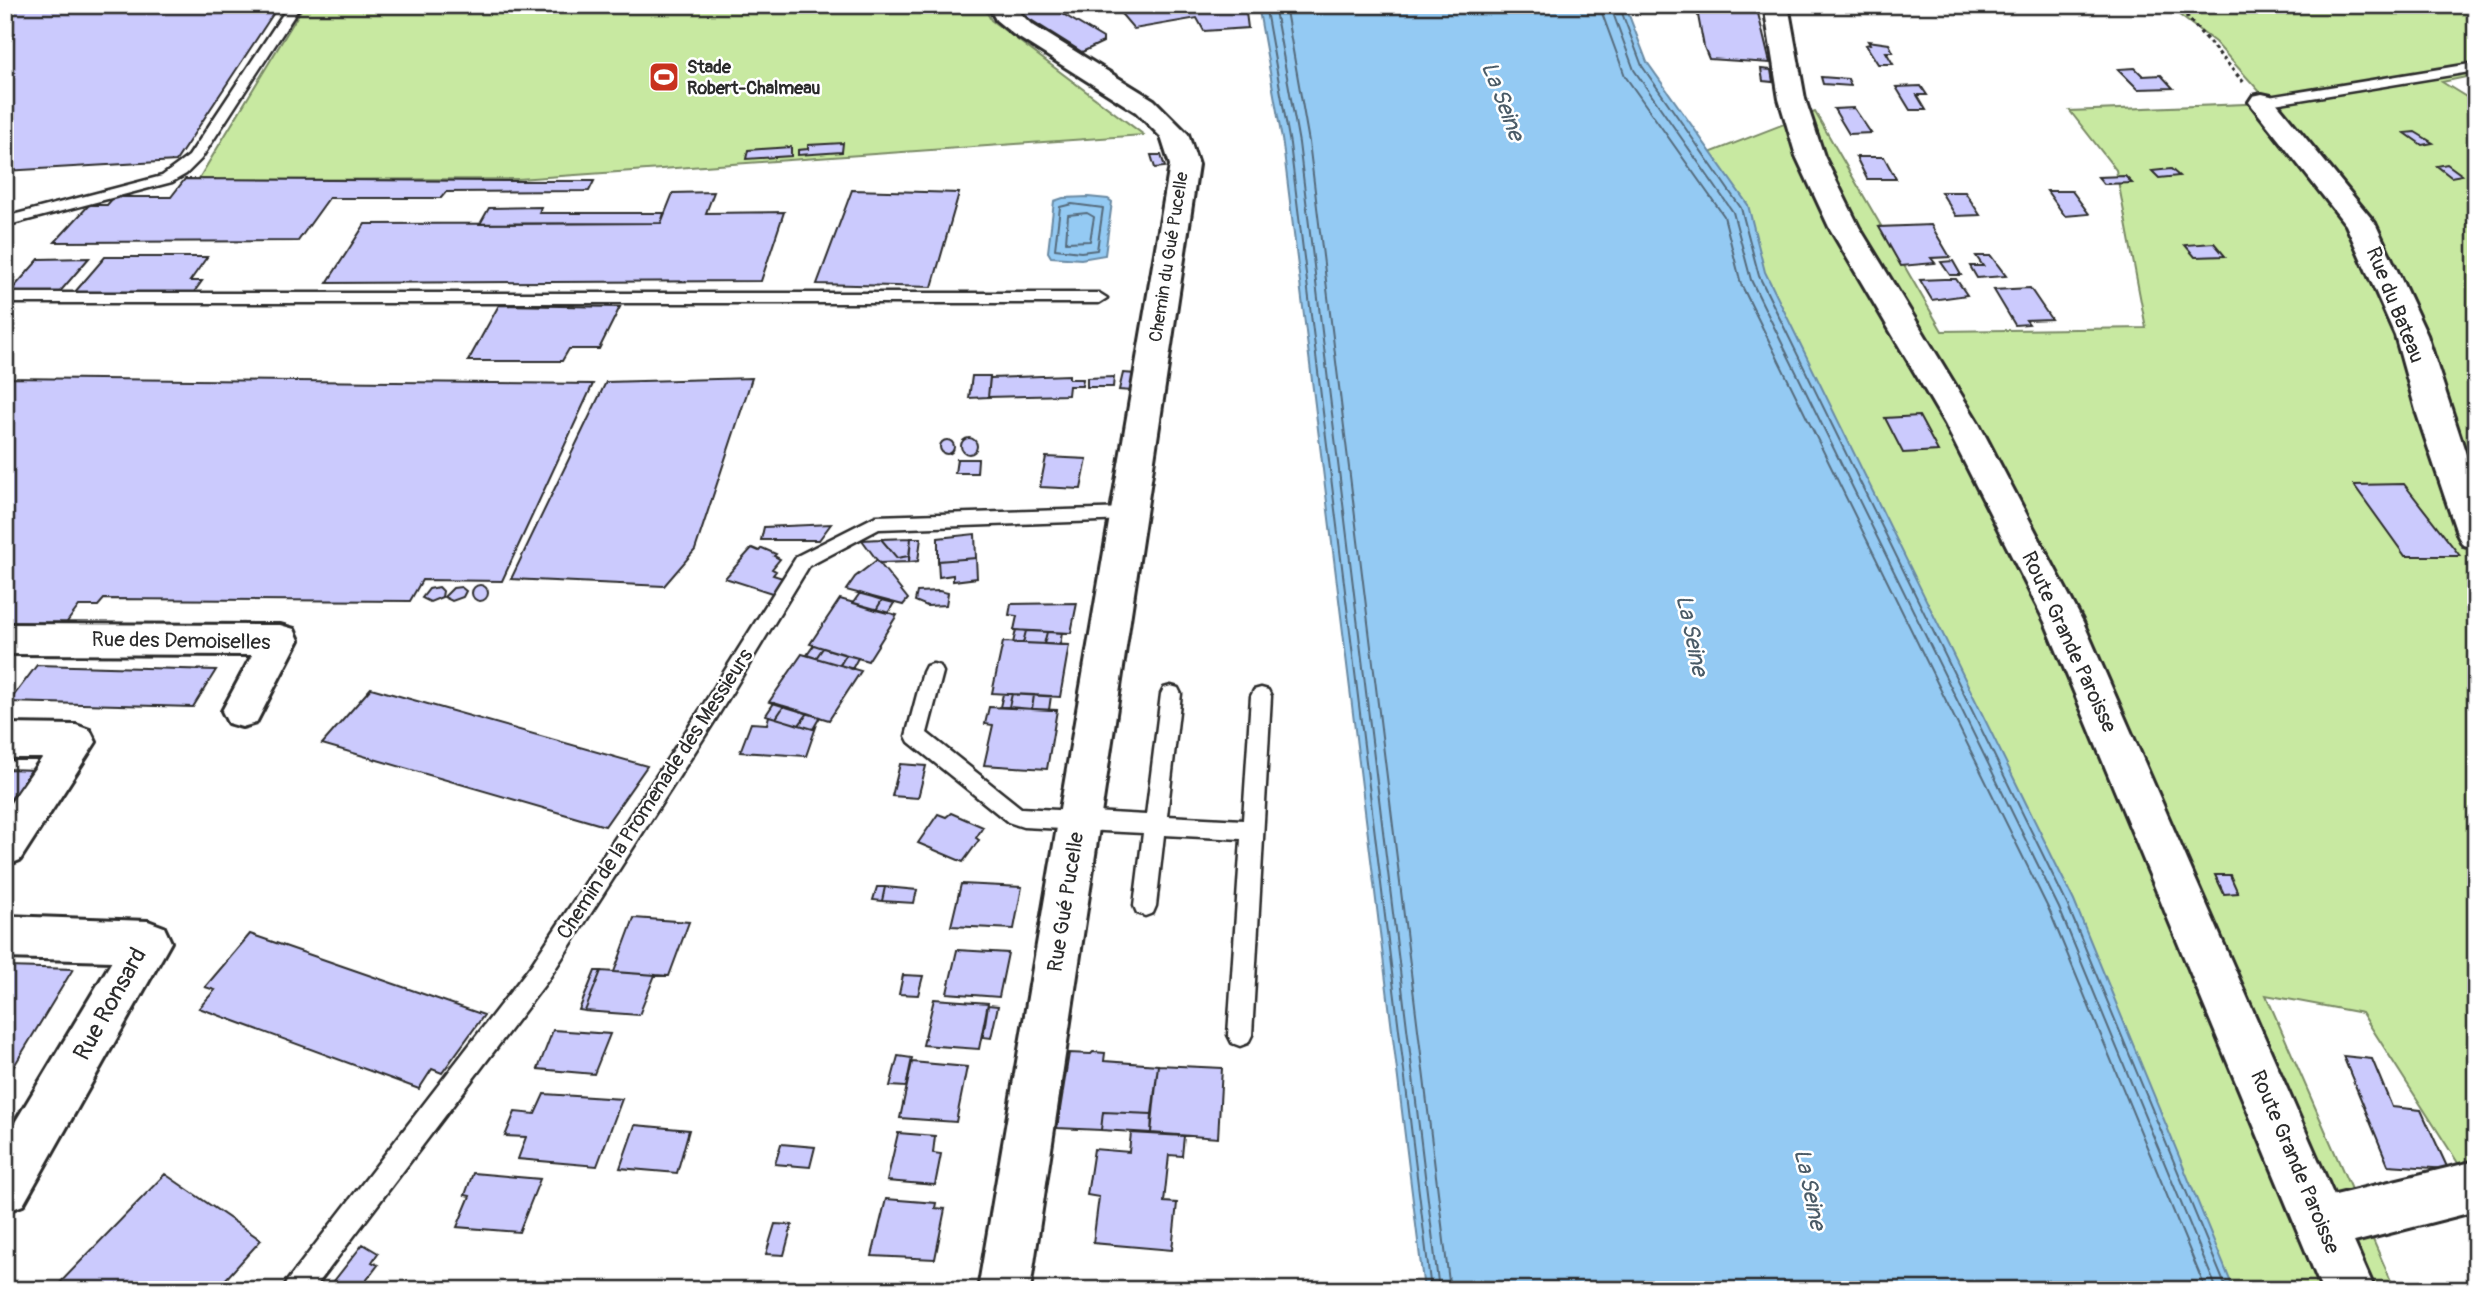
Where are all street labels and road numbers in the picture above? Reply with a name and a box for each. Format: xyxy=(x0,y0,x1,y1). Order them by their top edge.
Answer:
street label: Chemin du Gué Pucelle xyxy=(1144,170,1194,344)
street label: Rue du Bateau xyxy=(2359,243,2431,367)
street label: Route Grande Paroisse xyxy=(2015,547,2123,738)
street label: Rue des Demoiselles xyxy=(91,626,271,656)
street label: Chemin de la Promenade des Messieurs xyxy=(551,643,760,945)
street label: Rue Gué Pucelle xyxy=(1042,829,1090,974)
street label: Rue Ronsard xyxy=(67,943,153,1065)
street label: Route Grande Paroisse xyxy=(2244,1066,2346,1259)

